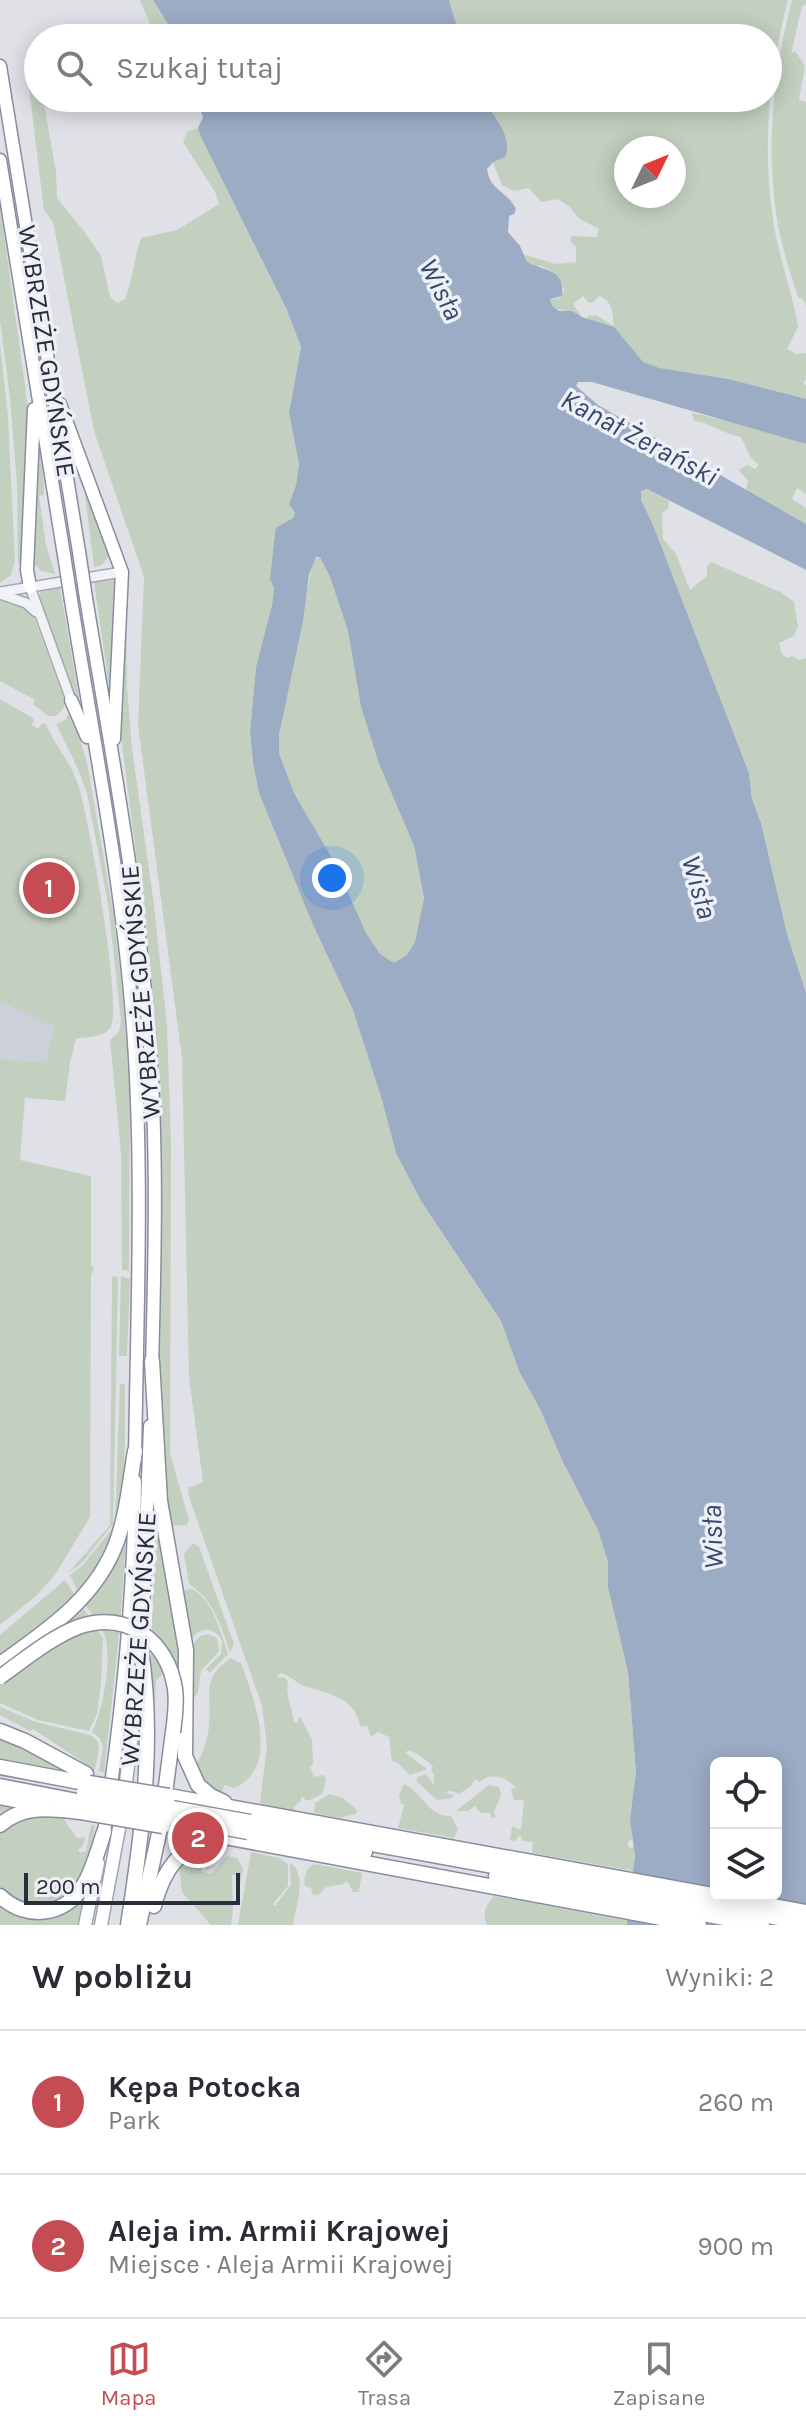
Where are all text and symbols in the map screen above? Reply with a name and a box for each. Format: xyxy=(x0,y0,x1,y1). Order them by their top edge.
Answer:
search box xyxy=(24,24,782,112)
icon: search xyxy=(52,46,96,90)
text: Szukaj tutaj xyxy=(116,50,283,86)
north arrow xyxy=(614,136,686,208)
street label: WYBRZEŻE GDYŃSKIE xyxy=(11,223,83,479)
water label: Wisła xyxy=(412,253,471,325)
water label: Kanał Żerański xyxy=(555,382,724,493)
water label: Wisła xyxy=(675,852,724,923)
pin: 1 xyxy=(23,858,75,918)
your location xyxy=(312,858,352,898)
street label: WYBRZEŻE GDYŃSKIE xyxy=(113,864,167,1120)
water label: Wisła xyxy=(695,1504,730,1570)
street label: WYBRZEŻE GDYŃSKIE xyxy=(113,1511,163,1767)
map controls xyxy=(710,1757,782,1901)
button: locate xyxy=(710,1757,782,1829)
pin: 2 xyxy=(172,1808,224,1868)
button: layers xyxy=(710,1829,782,1901)
scale bar xyxy=(24,1869,240,1905)
text: 200 m xyxy=(36,1874,101,1900)
text: W pobliżu xyxy=(32,1957,193,1997)
text: Wyniki: 2 xyxy=(666,1962,774,1993)
text: Kępa Potocka xyxy=(108,2069,301,2105)
text: 1 xyxy=(53,2087,63,2118)
text: 260 m xyxy=(698,2087,774,2118)
text: Park xyxy=(108,2105,161,2136)
text: Aleja im. Armii Krajowej xyxy=(108,2213,450,2249)
text: 2 xyxy=(50,2231,66,2262)
text: 900 m xyxy=(698,2231,774,2262)
text: Miejsce · Aleja Armii Krajowej xyxy=(108,2249,453,2280)
tab: Mapa xyxy=(101,2337,156,2411)
tab: Trasa xyxy=(358,2337,411,2411)
tab: Zapisane xyxy=(612,2337,705,2411)

